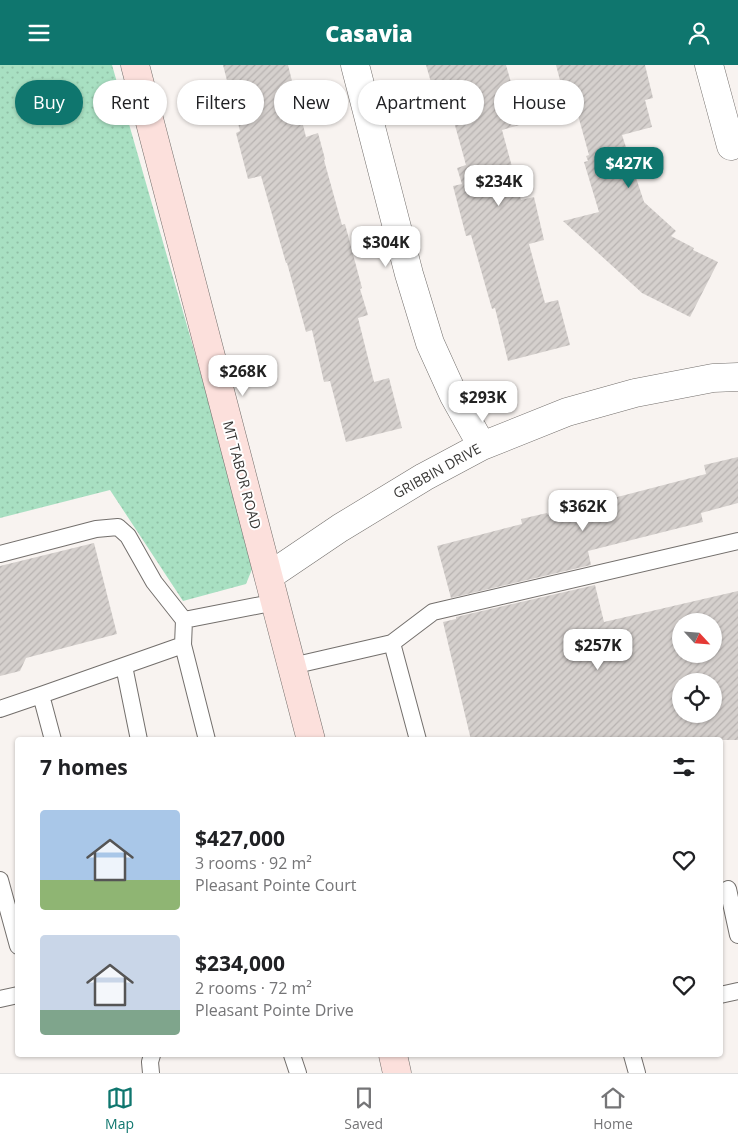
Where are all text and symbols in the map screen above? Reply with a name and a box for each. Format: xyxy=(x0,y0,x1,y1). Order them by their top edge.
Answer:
text: Casavia xyxy=(325,18,413,48)
icon: menu xyxy=(25,19,53,47)
icon: person xyxy=(685,19,713,47)
chip: Buy xyxy=(15,80,83,125)
chip: Rent xyxy=(93,80,167,125)
chip: Filters xyxy=(177,80,264,125)
chip: New xyxy=(274,80,348,125)
chip: Apartment xyxy=(358,80,484,125)
chip: House xyxy=(494,80,584,125)
pin: $427K xyxy=(594,147,664,189)
text: $427K xyxy=(605,152,653,174)
pin: $234K xyxy=(464,165,534,207)
text: $234K xyxy=(475,170,523,192)
pin: $304K xyxy=(351,225,421,268)
text: $304K xyxy=(362,231,410,253)
pin: $268K xyxy=(208,355,278,397)
text: $268K xyxy=(219,360,267,382)
pin: $293K xyxy=(448,381,518,423)
text: $293K xyxy=(459,386,507,408)
street label: MT TABOR ROAD xyxy=(219,419,266,531)
street label: GRIBBIN DRIVE xyxy=(389,439,484,503)
pin: $362K xyxy=(548,489,618,532)
text: $362K xyxy=(559,495,607,517)
north arrow xyxy=(672,613,722,663)
map controls xyxy=(672,613,722,723)
pin: $257K xyxy=(563,629,633,671)
text: $257K xyxy=(574,634,622,656)
button: locate xyxy=(672,673,722,723)
text: 7 homes xyxy=(40,753,128,781)
icon: filters xyxy=(670,753,698,781)
text: $427,000 xyxy=(195,824,285,852)
icon: home xyxy=(80,830,140,890)
icon: heart xyxy=(670,846,698,874)
text: 3 rooms · 92 m² xyxy=(195,852,312,874)
text: Pleasant Pointe Court xyxy=(195,874,356,896)
text: $234,000 xyxy=(195,949,285,977)
icon: home xyxy=(80,955,140,1015)
icon: heart xyxy=(670,971,698,999)
text: 2 rooms · 72 m² xyxy=(195,977,312,999)
text: Pleasant Pointe Drive xyxy=(195,999,354,1021)
tab: Map xyxy=(105,1084,134,1133)
tab: Saved xyxy=(344,1084,383,1133)
tab: Home xyxy=(593,1084,633,1133)

